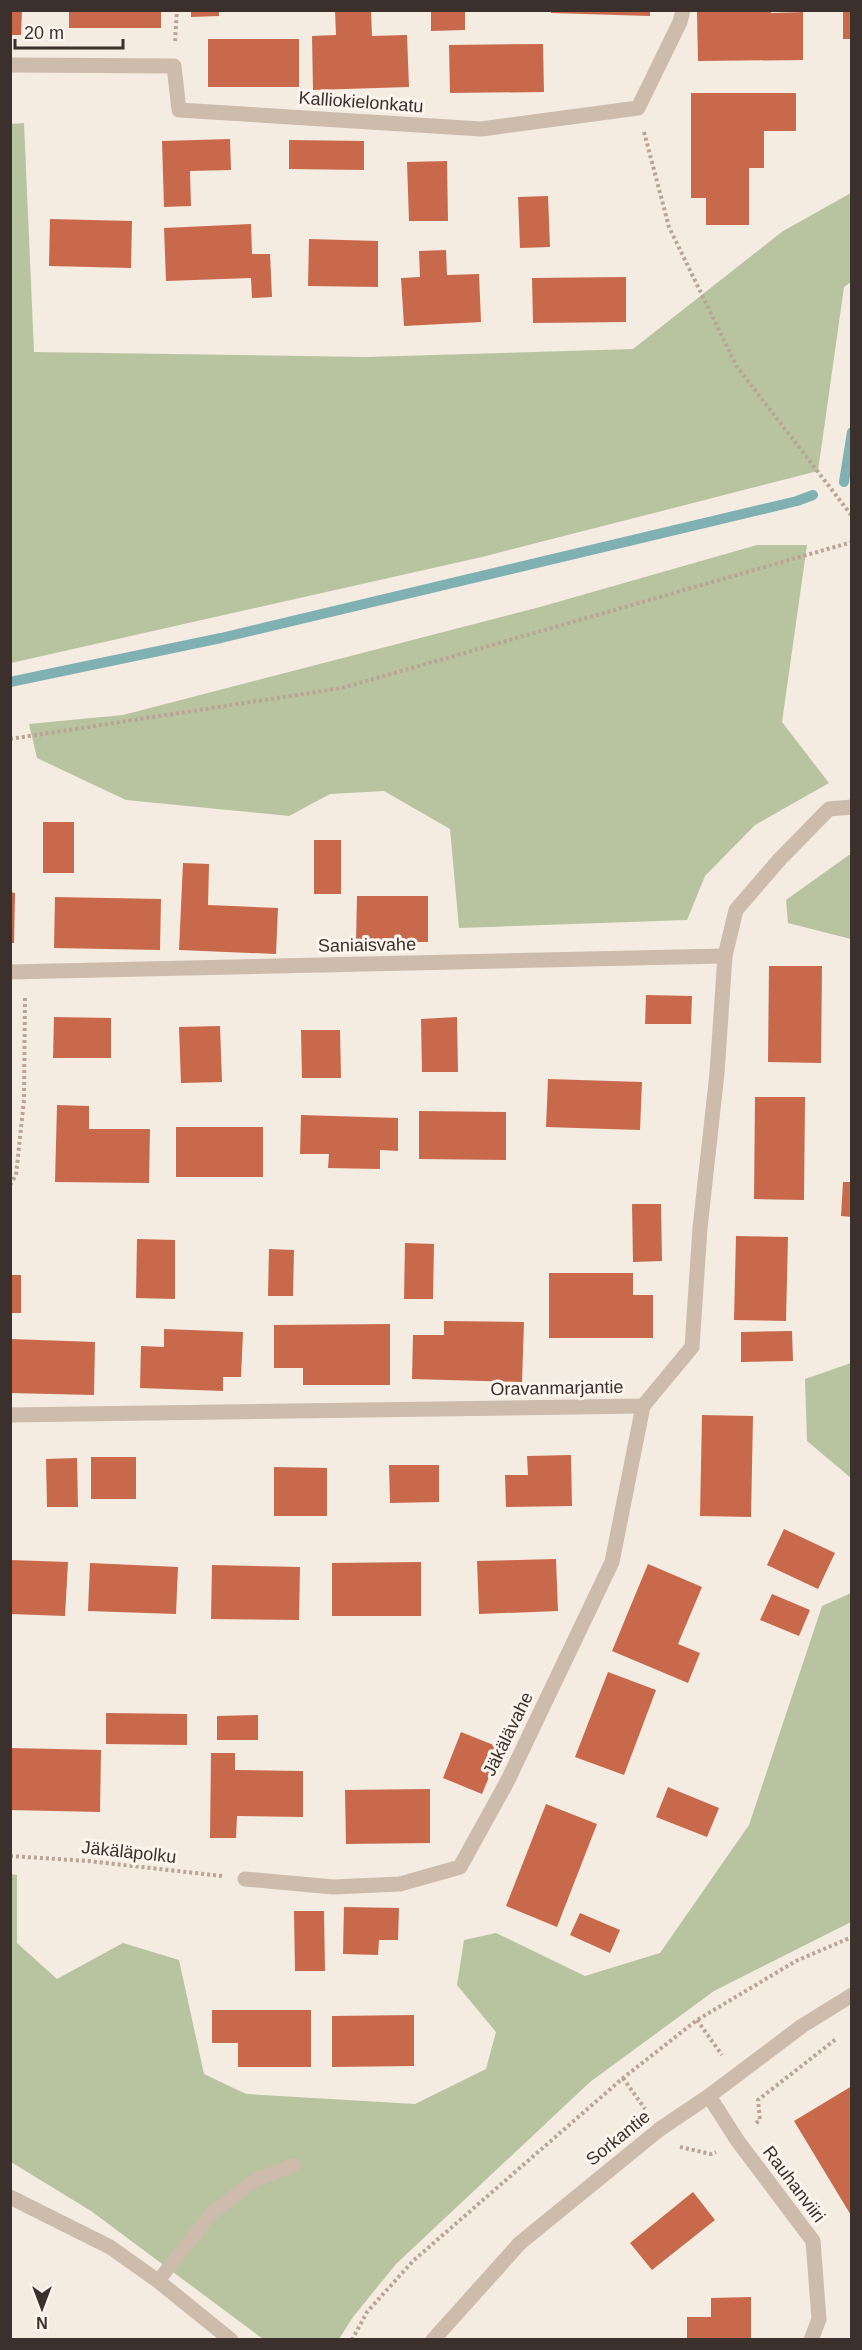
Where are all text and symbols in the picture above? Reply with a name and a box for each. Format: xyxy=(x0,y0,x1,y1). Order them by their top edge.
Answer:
scale bar xyxy=(15,12,123,50)
text: 20 m xyxy=(24,23,64,43)
street label: Kalliokielonkatu xyxy=(298,88,424,116)
street label: Saniaisvahe xyxy=(318,934,416,956)
street label: Oravanmarjantie xyxy=(490,1377,624,1399)
street label: Jäkälävahe xyxy=(479,1689,537,1779)
street label: Jäkäläpolku xyxy=(81,1837,177,1867)
street label: Sorkantie xyxy=(582,2106,654,2170)
street label: Rauhanviiri xyxy=(759,2142,829,2226)
north arrow xyxy=(12,2278,72,2338)
text: N xyxy=(36,2314,48,2331)

